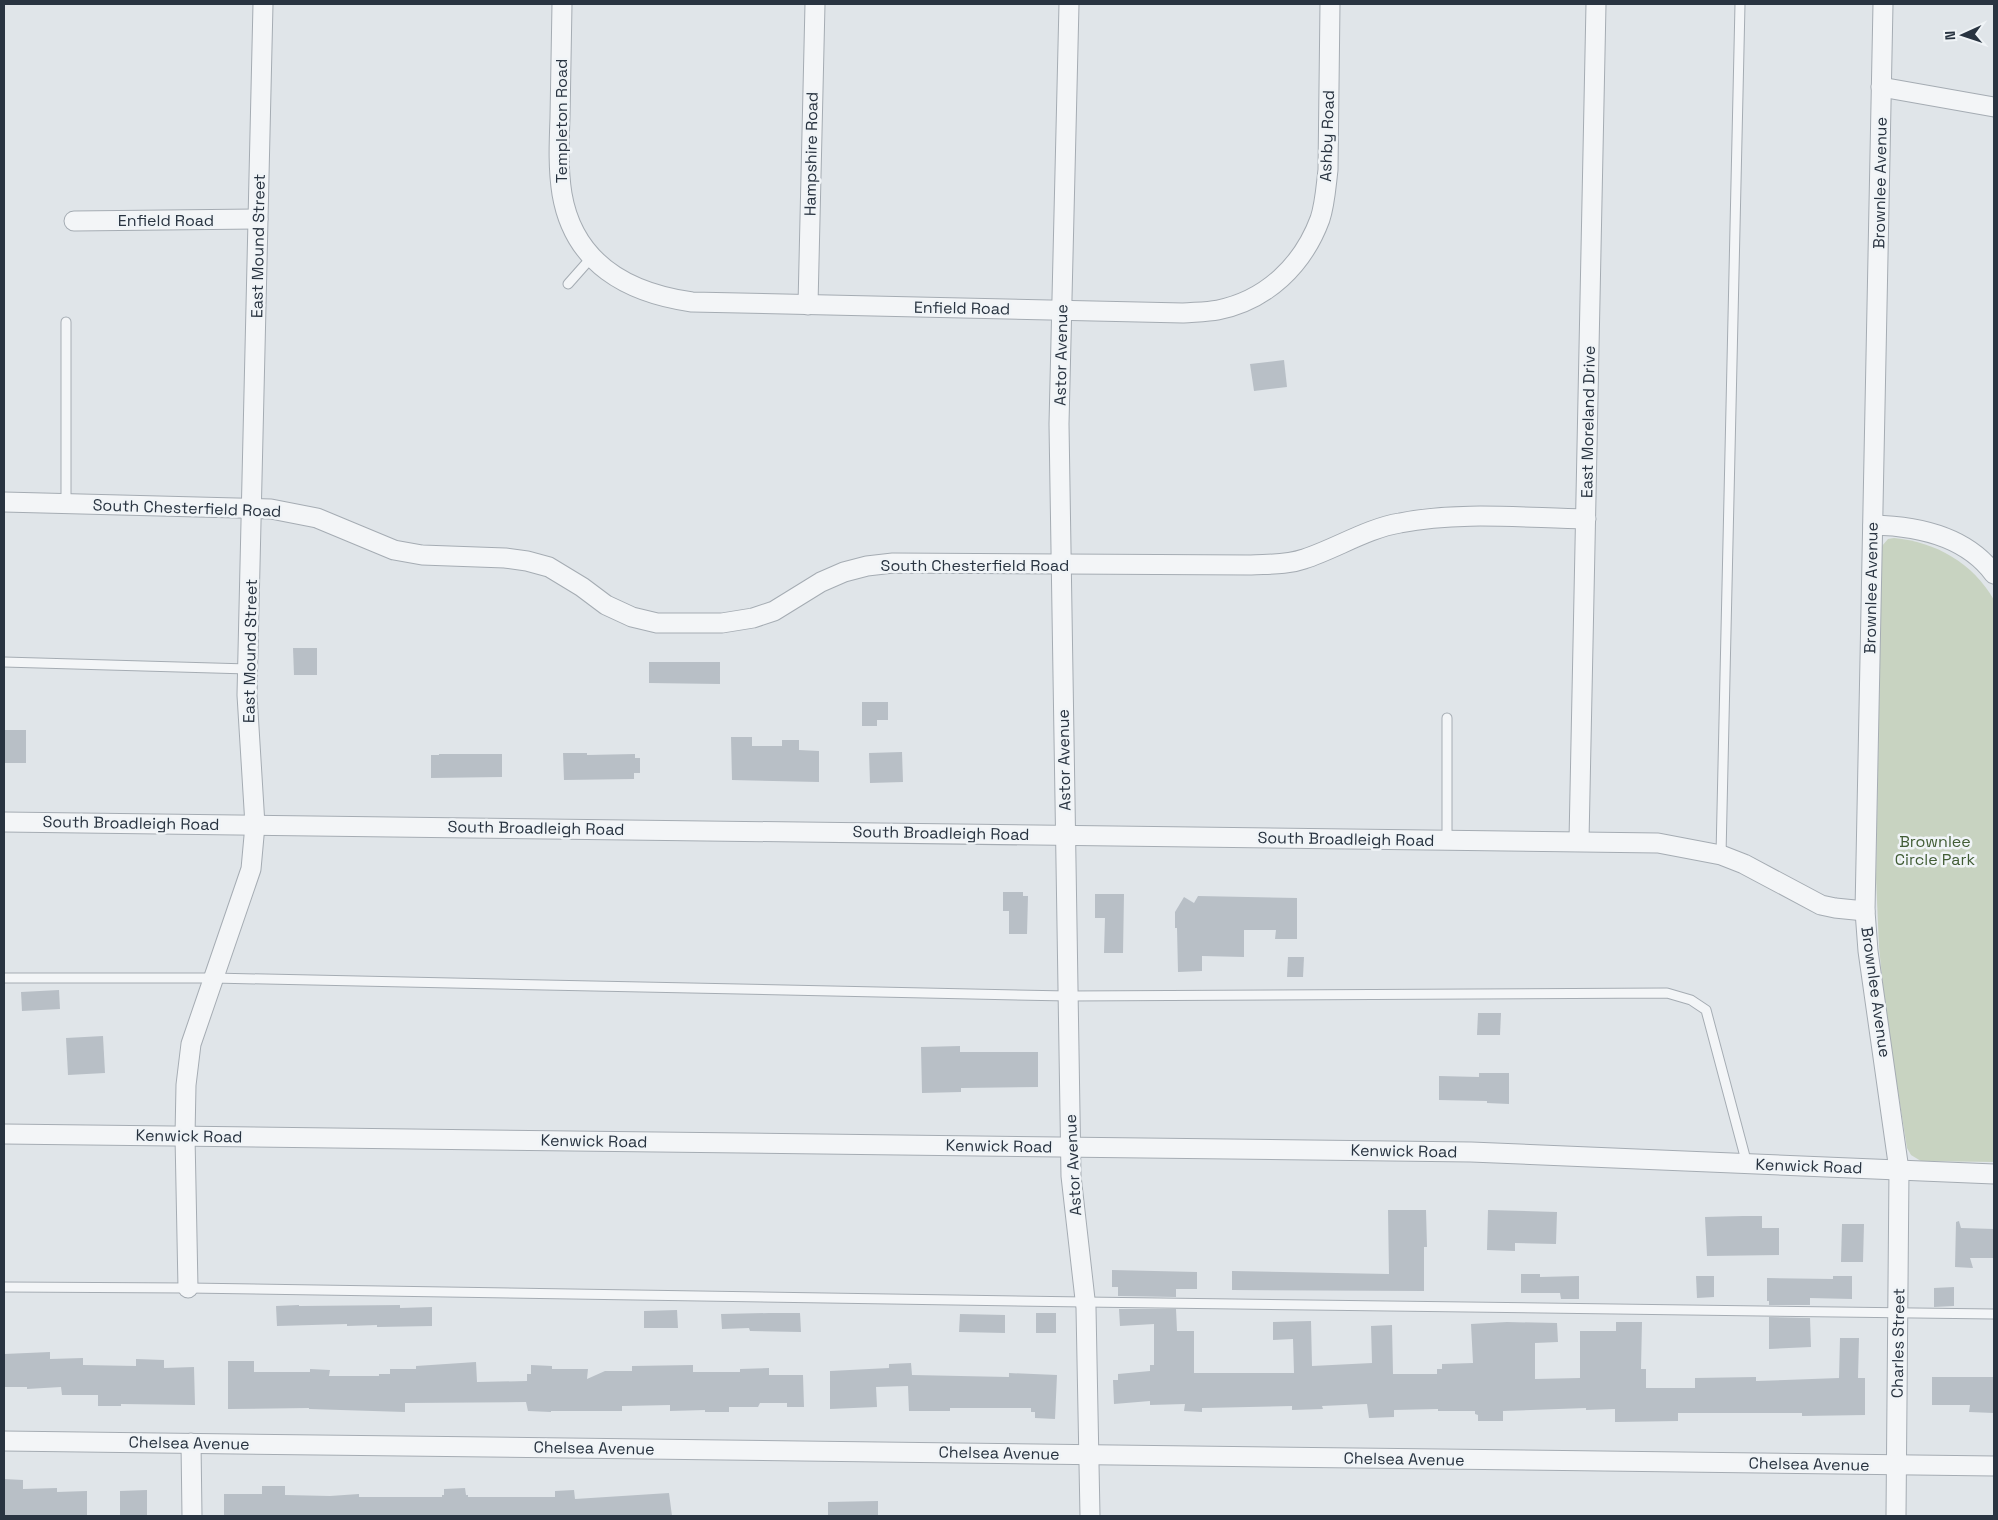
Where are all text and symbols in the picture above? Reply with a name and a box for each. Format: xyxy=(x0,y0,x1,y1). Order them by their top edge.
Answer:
north arrow xyxy=(1938,10,1988,60)
text: N xyxy=(1941,31,1959,41)
street label: Templeton Road xyxy=(551,59,572,183)
street label: Ashby Road xyxy=(1315,90,1339,182)
street label: Hampshire Road xyxy=(799,92,823,216)
street label: Brownlee Avenue xyxy=(1868,117,1892,249)
street label: East Mound Street xyxy=(246,174,270,318)
street label: Enfield Road xyxy=(118,210,214,231)
street label: Enfield Road xyxy=(914,297,1010,319)
street label: Astor Avenue xyxy=(1050,304,1072,406)
street label: East Moreland Drive xyxy=(1576,346,1600,498)
street label: South Chesterfield Road xyxy=(92,494,282,522)
street label: Brownlee Avenue xyxy=(1859,522,1883,654)
street label: South Chesterfield Road xyxy=(881,555,1069,576)
street label: East Mound Street xyxy=(238,579,262,723)
street label: Astor Avenue xyxy=(1053,709,1075,811)
street label: South Broadleigh Road xyxy=(42,811,220,835)
street label: South Broadleigh Road xyxy=(447,816,625,840)
street label: South Broadleigh Road xyxy=(852,821,1030,845)
street label: South Broadleigh Road xyxy=(1257,827,1435,851)
park label: Brownlee Circle Park xyxy=(1895,831,1976,870)
street label: Brownlee Avenue xyxy=(1856,925,1896,1059)
street label: Astor Avenue xyxy=(1060,1114,1086,1216)
street label: Kenwick Road xyxy=(135,1125,243,1147)
street label: Kenwick Road xyxy=(540,1130,648,1152)
street label: Kenwick Road xyxy=(945,1135,1053,1157)
street label: Kenwick Road xyxy=(1350,1140,1458,1162)
street label: Kenwick Road xyxy=(1755,1154,1863,1178)
street label: Charles Street xyxy=(1887,1288,1909,1398)
street label: Chelsea Avenue xyxy=(128,1431,250,1455)
street label: Chelsea Avenue xyxy=(533,1436,655,1460)
street label: Chelsea Avenue xyxy=(938,1441,1060,1465)
street label: Chelsea Avenue xyxy=(1343,1447,1465,1471)
street label: Chelsea Avenue xyxy=(1748,1452,1870,1476)

